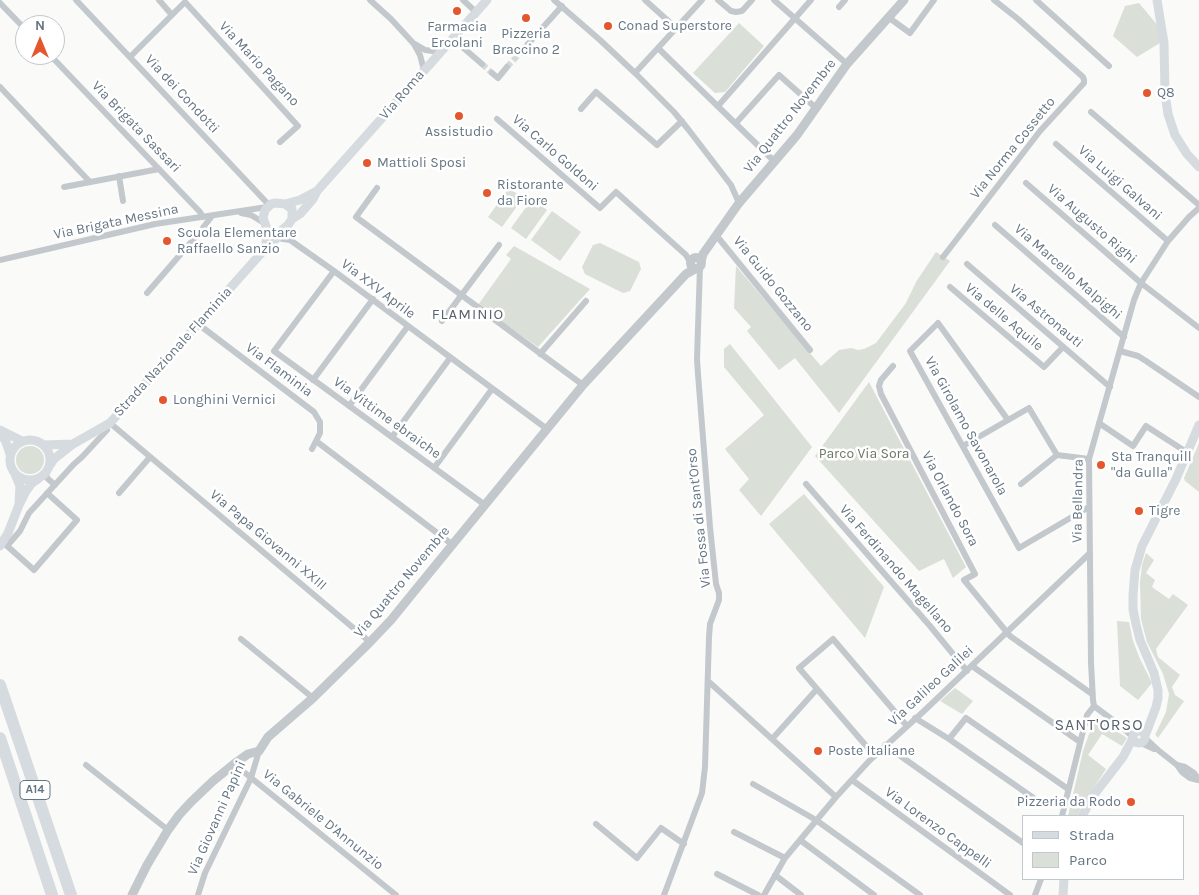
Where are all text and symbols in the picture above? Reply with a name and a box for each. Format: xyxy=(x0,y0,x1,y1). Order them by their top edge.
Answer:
marker: Farmacia Ercolani xyxy=(451,5,463,17)
marker: Pizzeria Braccino 2 xyxy=(520,12,532,24)
north arrow xyxy=(15,15,65,65)
text: N xyxy=(35,17,45,34)
street label: Via Mario Pagano xyxy=(215,18,303,110)
place label: Conad Superstore xyxy=(618,18,732,34)
place label: Farmacia Ercolani xyxy=(427,19,487,52)
marker: Conad Superstore xyxy=(602,20,614,32)
place label: Pizzeria Braccino 2 xyxy=(492,26,560,58)
street label: Via dei Condotti xyxy=(141,51,223,137)
street label: Via Quattro Novembre xyxy=(740,56,840,176)
street label: Via Roma xyxy=(376,67,428,123)
street label: Via Brigata Sassari xyxy=(88,78,184,176)
place label: Q8 xyxy=(1157,85,1175,101)
marker: Q8 xyxy=(1141,87,1153,99)
street label: Via Norma Cossetto xyxy=(967,94,1059,202)
marker: Assistudio xyxy=(453,110,465,122)
street label: Via Carlo Goldoni xyxy=(509,111,601,195)
place label: Assistudio xyxy=(425,124,493,140)
street label: Via Luigi Galvani xyxy=(1075,142,1165,224)
place label: Mattioli Sposi xyxy=(377,155,466,171)
marker: Mattioli Sposi xyxy=(361,157,373,169)
place label: Ristorante da Fiore xyxy=(497,177,564,210)
street label: Via Augusto Righi xyxy=(1044,181,1140,267)
marker: Ristorante da Fiore xyxy=(481,187,493,199)
street label: Via Brigata Messina xyxy=(52,201,180,243)
street label: Via Marcello Malpighi xyxy=(1011,221,1125,323)
place label: Scuola Elementare Raffaello Sanzio xyxy=(177,225,297,258)
street label: Via Guido Gozzano xyxy=(729,233,817,335)
marker: Scuola Elementare Raffaello Sanzio xyxy=(161,235,173,247)
street label: Via XXV Aprile xyxy=(337,256,419,322)
street label: Via delle Aquile xyxy=(961,279,1047,355)
street label: Via Astronauti xyxy=(1006,280,1086,352)
street label: Strada Nazionale Flaminia xyxy=(110,284,236,420)
district label: FLAMINIO xyxy=(431,306,505,324)
street label: Via Flaminia xyxy=(242,339,316,401)
street label: Via Girolamo Savonarola xyxy=(921,354,1011,498)
street label: Via Vittime ebraiche xyxy=(330,373,444,463)
place label: Longhini Vernici xyxy=(173,392,276,408)
marker: Longhini Vernici xyxy=(157,394,169,406)
park label: Parco Via Sora xyxy=(819,446,909,462)
street label: Via Fossa di Sant'Orso xyxy=(683,447,715,589)
street label: Via Orlando Sora xyxy=(918,449,982,549)
place label: Sta Tranquill "da Gulla" xyxy=(1111,449,1192,482)
street label: Via Bellandra xyxy=(1069,459,1087,543)
marker: Sta Tranquill "da Gulla" xyxy=(1095,459,1107,471)
street label: Via Papa Giovanni XXIII xyxy=(206,486,330,594)
street label: Via Ferdinando Magellano xyxy=(836,501,956,637)
place label: Tigre xyxy=(1149,503,1180,519)
marker: Tigre xyxy=(1133,505,1145,517)
street label: Via Quattro Novembre xyxy=(351,523,453,641)
street label: Via Galileo Galilei xyxy=(885,642,977,730)
district label: SANT'ORSO xyxy=(1053,715,1145,735)
place label: Poste Italiane xyxy=(828,743,915,759)
marker: Poste Italiane xyxy=(812,745,824,757)
street label: Via Giovanni Papini xyxy=(184,758,250,878)
street label: Via Gabriele D'Annunzio xyxy=(259,766,387,874)
road number: A14 xyxy=(20,780,50,800)
street label: Via Lorenzo Cappelli xyxy=(882,784,994,872)
place label: Pizzeria da Rodo xyxy=(1017,794,1121,810)
marker: Pizzeria da Rodo xyxy=(1125,796,1137,808)
legend xyxy=(1022,815,1184,880)
text: Strada xyxy=(1069,826,1115,844)
text: Parco xyxy=(1069,851,1107,869)

